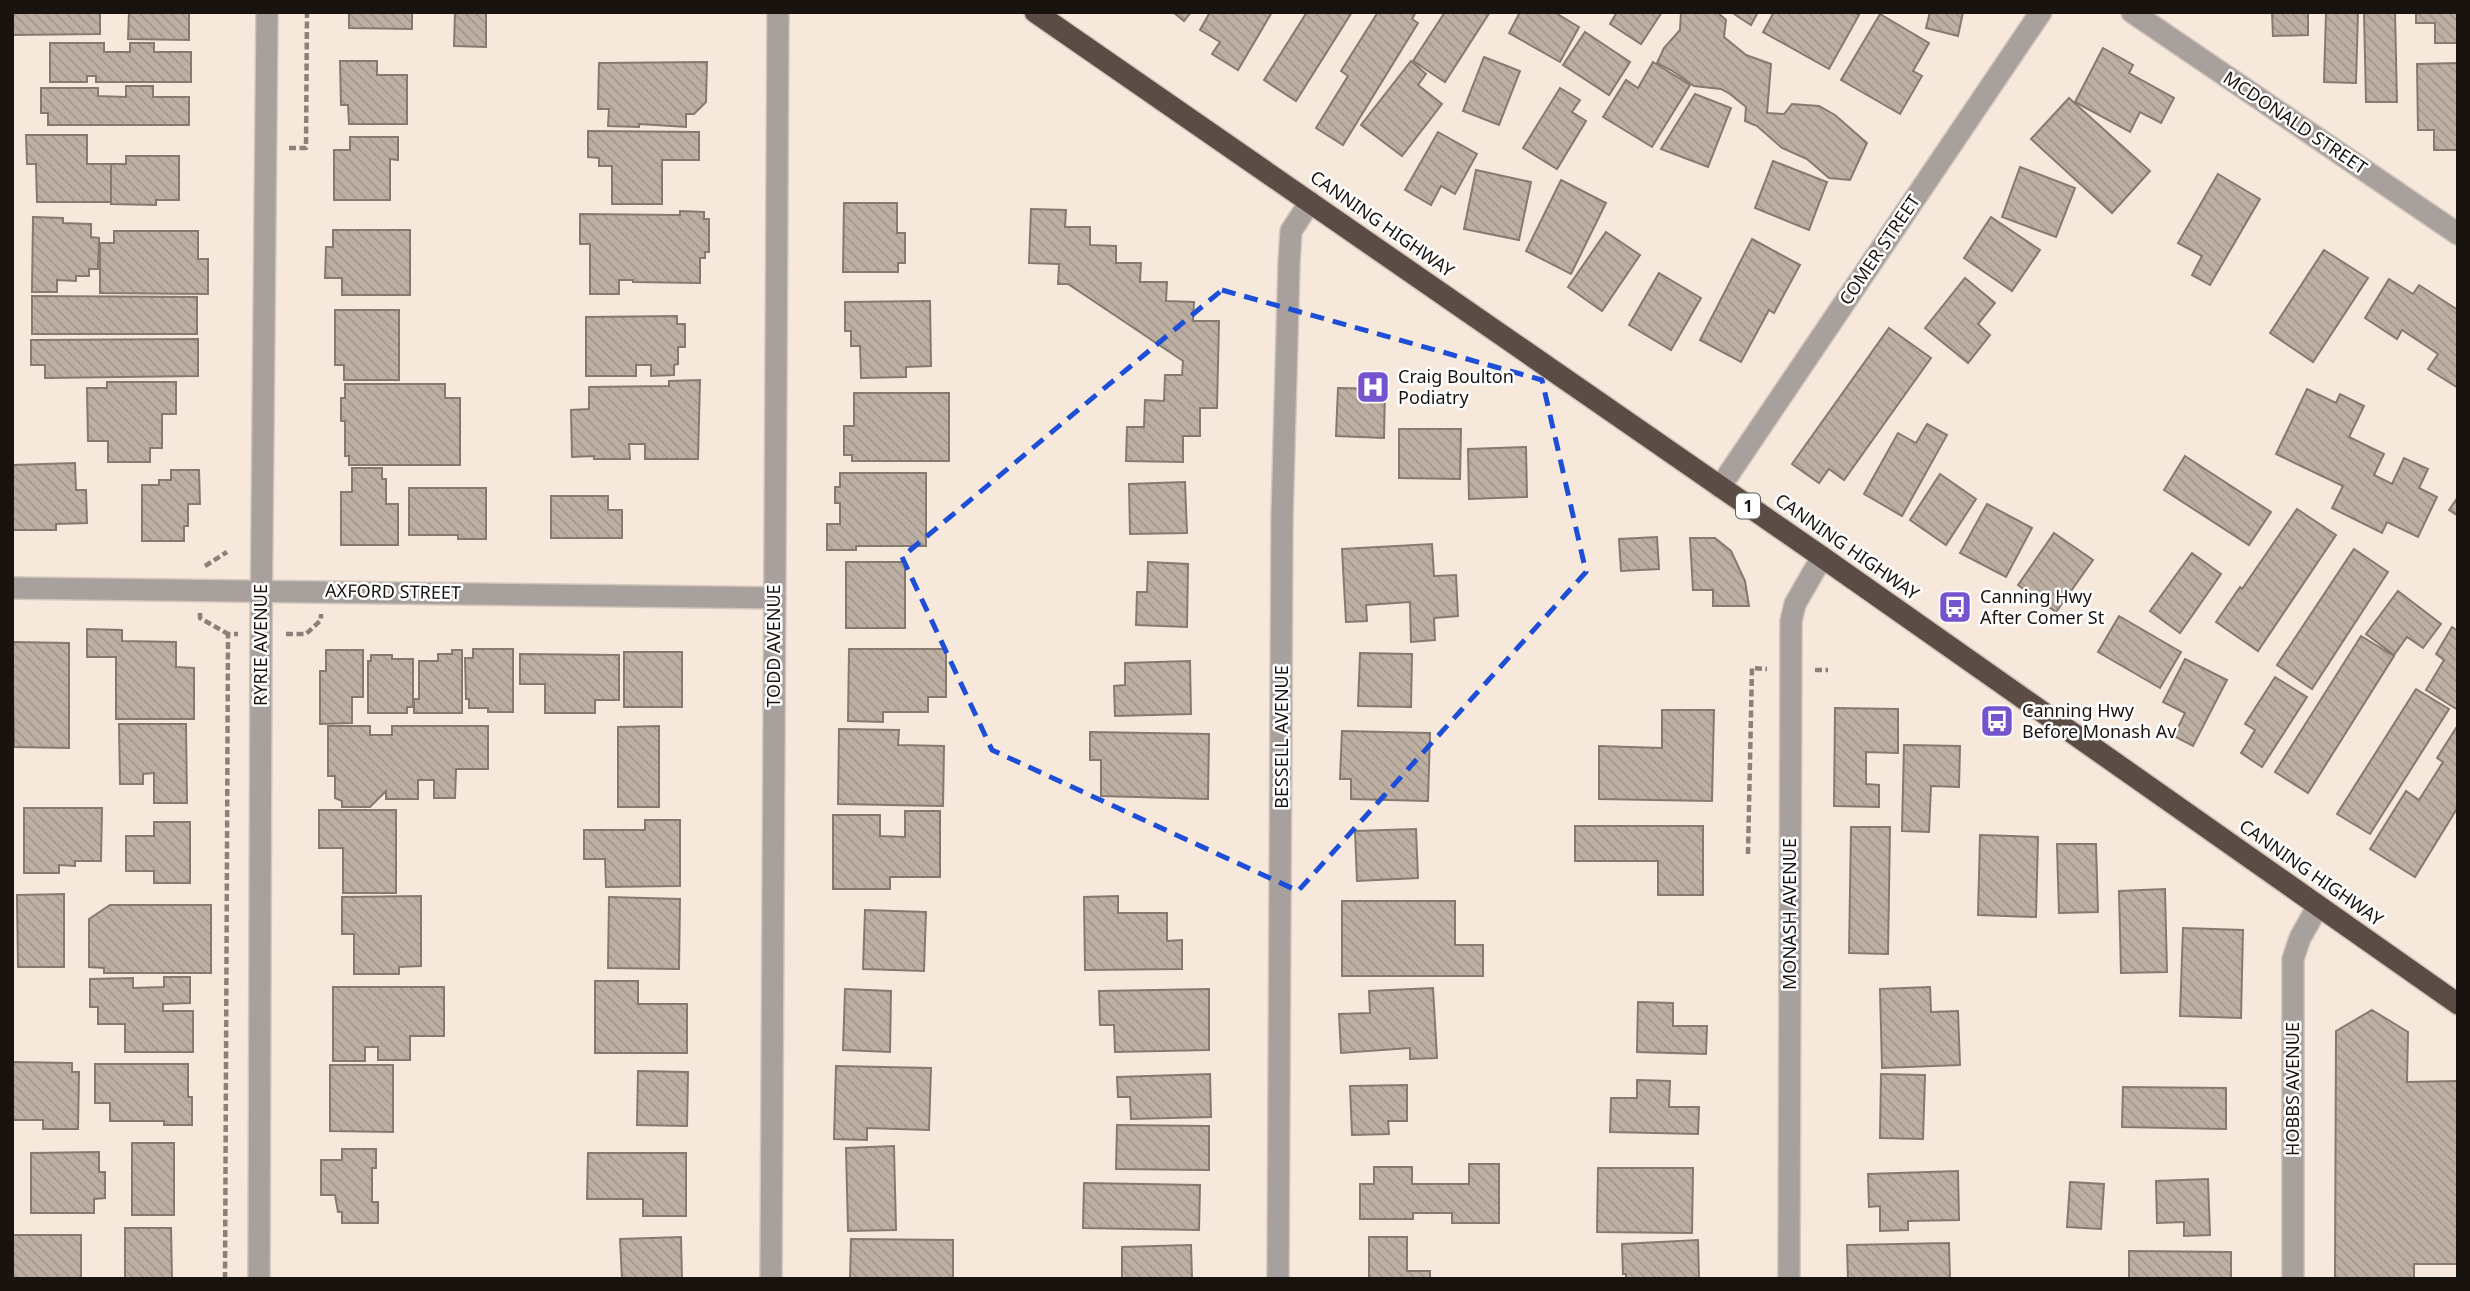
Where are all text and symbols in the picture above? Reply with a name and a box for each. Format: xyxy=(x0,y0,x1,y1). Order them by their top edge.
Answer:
street label: MCDONALD STREET xyxy=(2219,65,2372,179)
street label: CANNING HIGHWAY xyxy=(1306,165,1460,282)
street label: COMER STREET xyxy=(1833,190,1925,309)
place label: Craig Boulton Podiatry xyxy=(1398,364,1514,409)
hospital icon: Craig Boulton Podiatry xyxy=(1354,368,1392,406)
street label: CANNING HIGHWAY xyxy=(1771,488,1925,605)
road number: 1 xyxy=(1736,494,1760,519)
street label: AXFORD STREET xyxy=(325,578,461,604)
street label: RYRIE AVENUE xyxy=(248,584,272,706)
street label: TODD AVENUE xyxy=(761,584,785,708)
place label: Canning Hwy After Comer St xyxy=(1980,584,2105,629)
bus stop icon: Canning Hwy After Comer St xyxy=(1936,588,1974,626)
street label: BESSELL AVENUE xyxy=(1269,665,1293,809)
place label: Canning Hwy Before Monash Av xyxy=(2022,698,2177,743)
bus stop icon: Canning Hwy Before Monash Av xyxy=(1978,702,2016,740)
street label: CANNING HIGHWAY xyxy=(2235,814,2389,931)
street label: MONASH AVENUE xyxy=(1777,838,1801,990)
street label: HOBBS AVENUE xyxy=(2280,1022,2304,1156)

